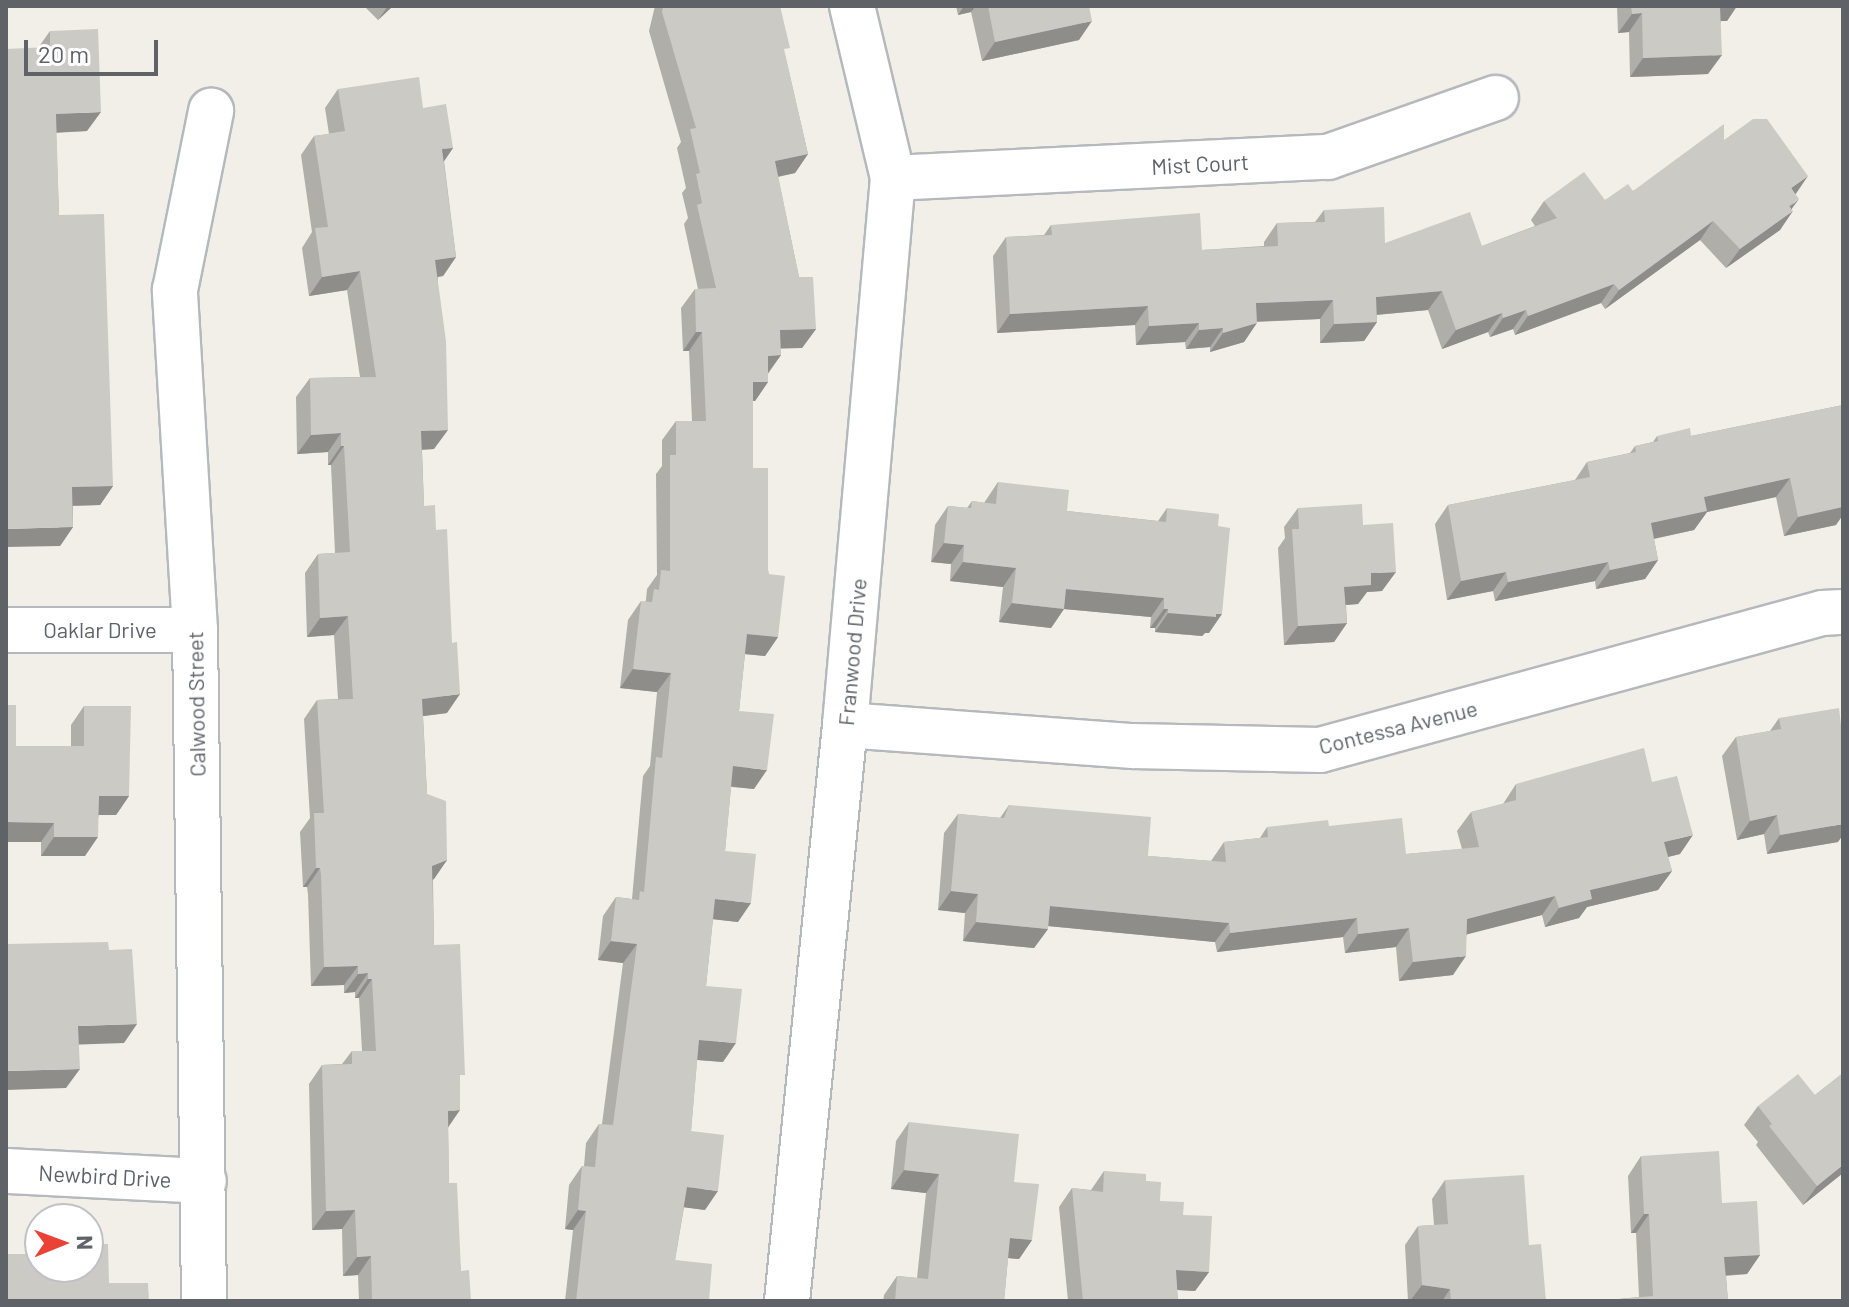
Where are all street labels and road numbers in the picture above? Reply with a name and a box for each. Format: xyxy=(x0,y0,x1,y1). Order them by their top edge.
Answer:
street label: Mist Court xyxy=(1151,148,1249,180)
street label: Franwood Drive xyxy=(832,577,872,727)
street label: Oaklar Drive xyxy=(43,617,157,643)
street label: Calwood Street xyxy=(182,631,210,777)
street label: Contessa Avenue xyxy=(1316,695,1480,759)
street label: Newbird Drive xyxy=(38,1159,172,1193)

